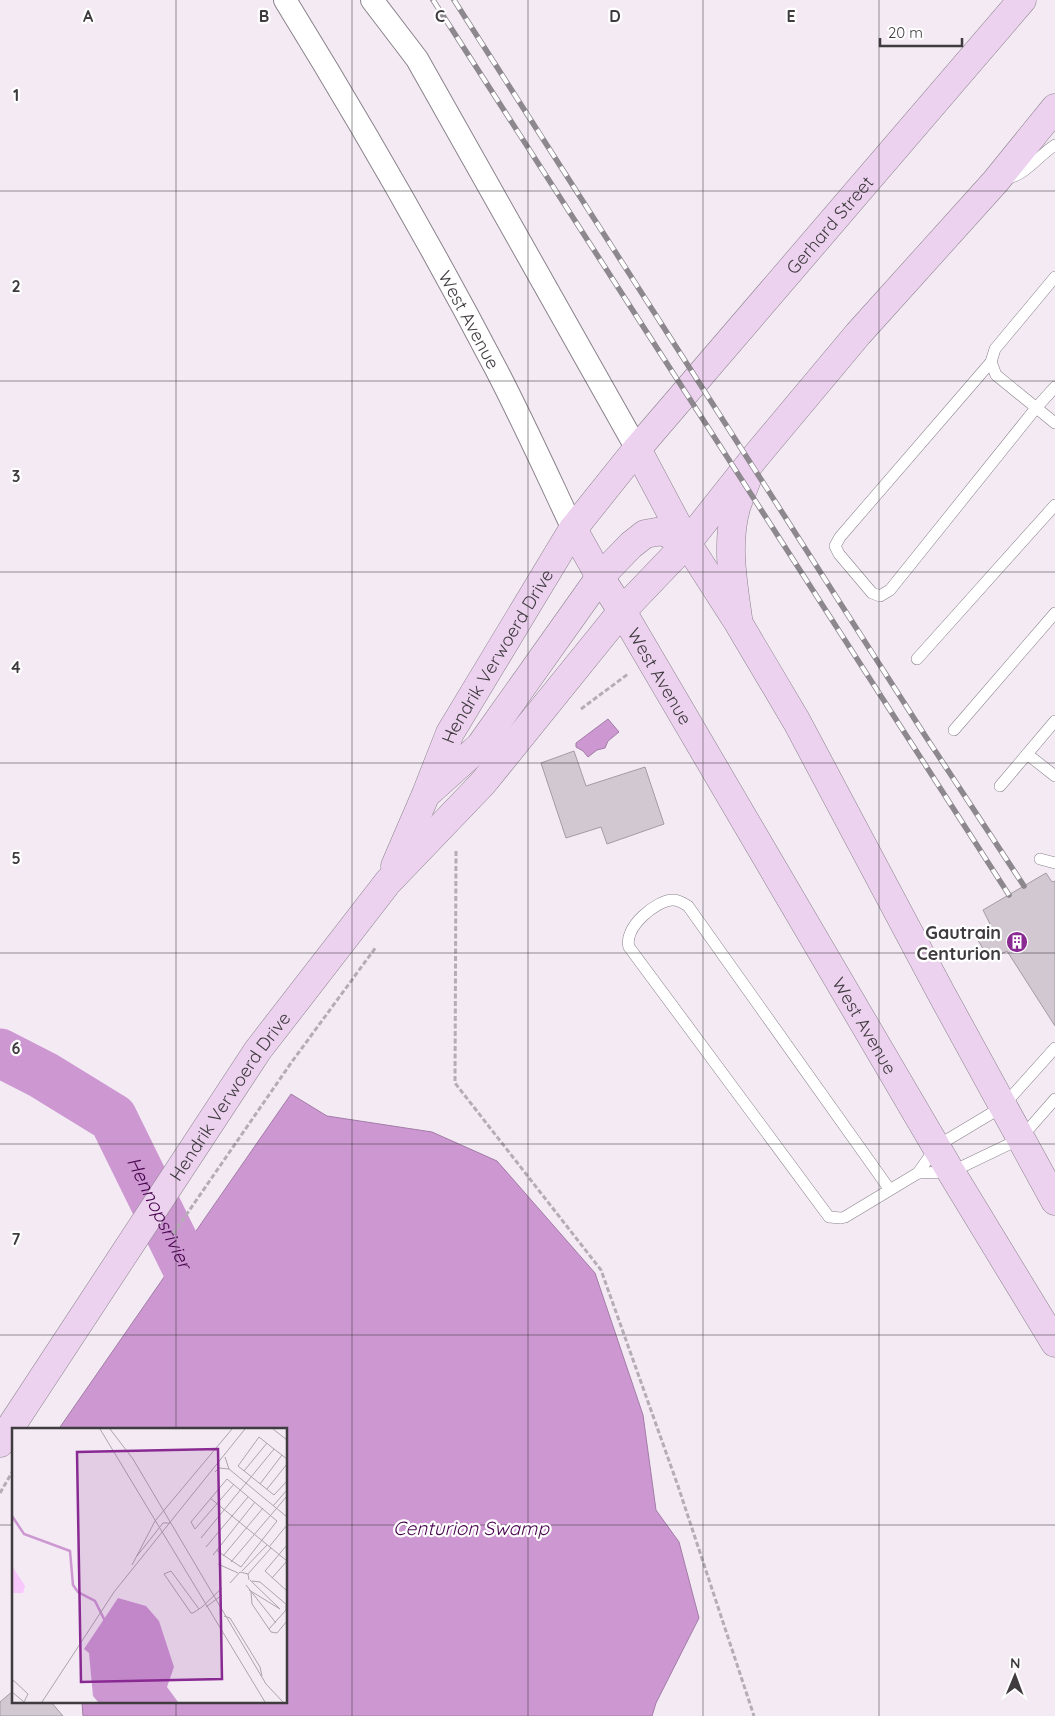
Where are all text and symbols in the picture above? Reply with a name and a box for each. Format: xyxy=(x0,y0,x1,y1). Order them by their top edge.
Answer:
text: A xyxy=(83,6,94,26)
text: B xyxy=(259,6,269,26)
text: C xyxy=(435,6,445,26)
text: D xyxy=(609,6,621,26)
text: E xyxy=(786,6,796,26)
scale bar xyxy=(880,15,962,47)
text: 20 m xyxy=(888,23,923,42)
text: 1 xyxy=(13,85,19,105)
street label: Gerhard Street xyxy=(781,171,878,279)
street label: West Avenue xyxy=(434,266,505,373)
text: 2 xyxy=(11,276,21,296)
text: 3 xyxy=(12,466,20,486)
street label: Hendrik Verwoerd Drive xyxy=(436,564,558,746)
street label: West Avenue xyxy=(623,624,697,729)
text: 4 xyxy=(11,657,21,677)
text: 5 xyxy=(11,848,21,868)
place label: Gautrain Centurion xyxy=(916,921,1001,965)
building icon: Gautrain Centurion xyxy=(1005,930,1029,954)
street label: West Avenue xyxy=(828,973,902,1078)
street label: Hendrik Verwoerd Drive xyxy=(164,1007,295,1185)
text: 6 xyxy=(12,1038,21,1058)
water label: Hennopsrivier xyxy=(122,1153,198,1275)
text: 7 xyxy=(12,1229,21,1249)
inset map xyxy=(12,1428,288,1704)
water label: Centurion Swamp xyxy=(393,1516,550,1540)
north arrow xyxy=(990,1651,1040,1701)
text: N xyxy=(1010,1654,1021,1672)

